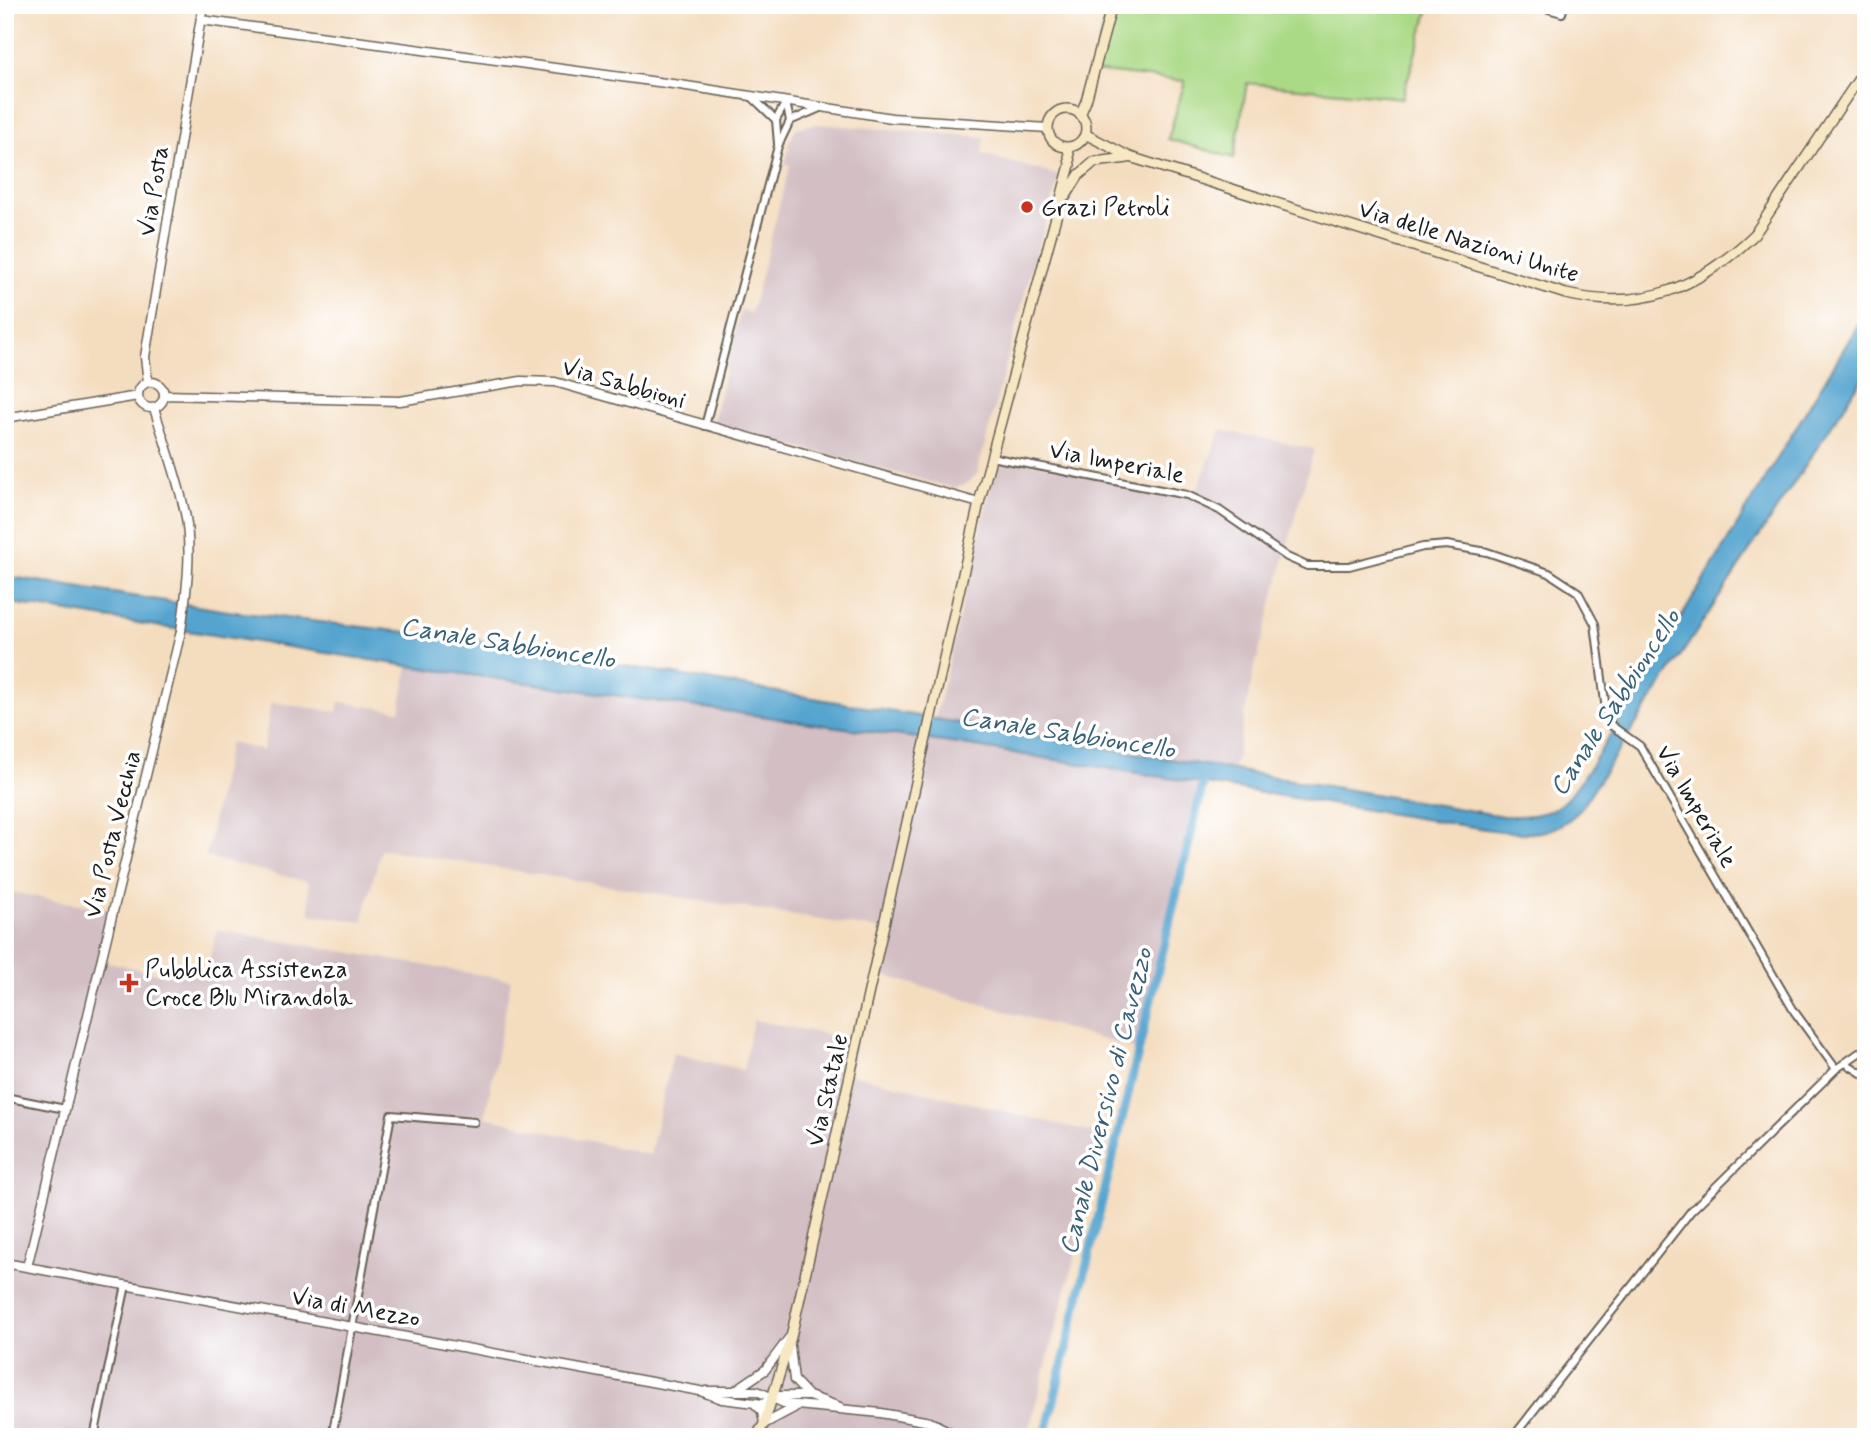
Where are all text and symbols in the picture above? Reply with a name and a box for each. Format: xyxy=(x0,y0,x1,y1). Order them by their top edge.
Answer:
street label: Via Posta xyxy=(132,144,177,239)
place label: Grazi Petroli xyxy=(1041,193,1170,224)
street label: Via delle Nazioni Unite xyxy=(1355,194,1583,291)
marker: Grazi Petroli xyxy=(1019,199,1035,215)
street label: Via Sabbioni xyxy=(558,352,689,417)
street label: Via Imperiale xyxy=(1047,435,1187,492)
water label: Canale Sabbioncello xyxy=(1543,602,1690,803)
water label: Canale Sabbioncello xyxy=(398,610,619,678)
water label: Canale Sabbioncello xyxy=(958,700,1179,768)
street label: Via Imperiale xyxy=(1648,740,1743,874)
street label: Via Posta Vecchia xyxy=(78,747,149,921)
water label: Canale Diversivo di Cavezzo xyxy=(1052,943,1162,1258)
place label: Pubblica Assistenza Croce Blu Mirandola xyxy=(145,955,353,1014)
marker: Pubblica Assistenza Croce Blu Mirandola xyxy=(119,973,139,993)
street label: Via Statale xyxy=(800,1031,857,1150)
street label: Via di Mezzo xyxy=(289,1282,422,1335)

